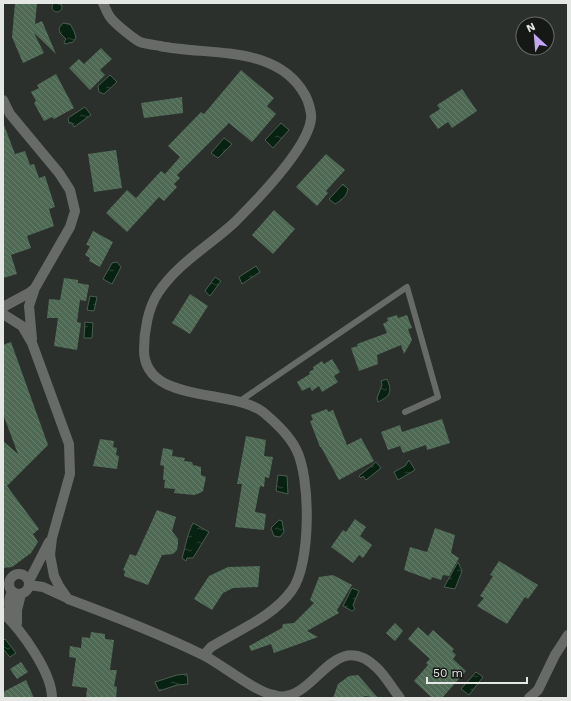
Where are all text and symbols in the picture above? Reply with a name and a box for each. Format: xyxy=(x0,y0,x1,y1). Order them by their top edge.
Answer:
north arrow xyxy=(515,16,555,56)
text: N xyxy=(524,20,537,35)
scale bar xyxy=(427,659,527,685)
text: 50 m xyxy=(433,666,463,680)

